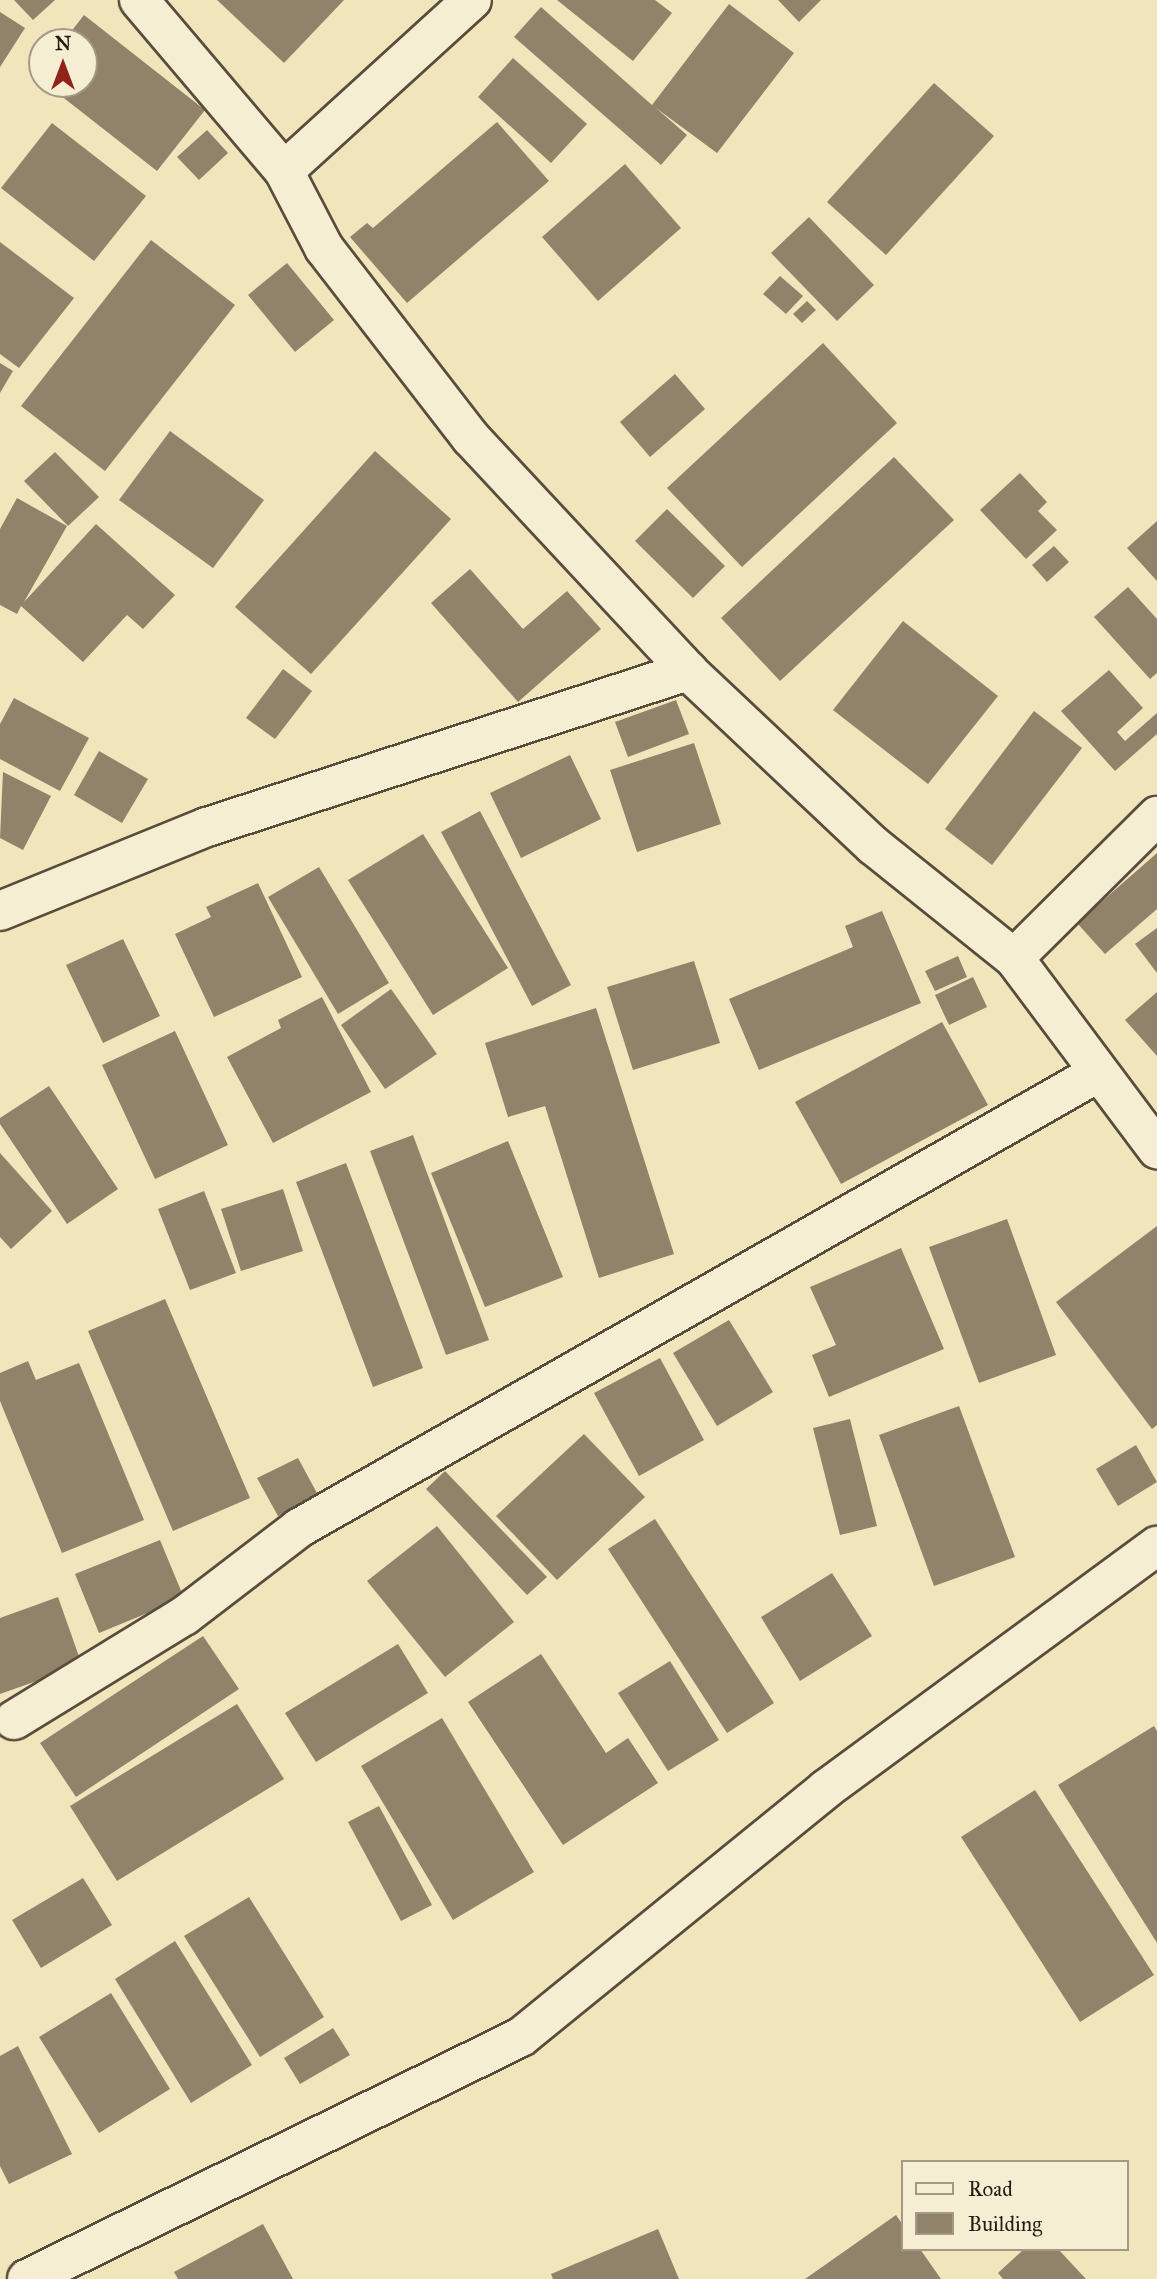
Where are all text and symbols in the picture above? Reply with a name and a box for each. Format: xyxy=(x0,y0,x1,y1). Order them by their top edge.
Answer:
north arrow xyxy=(28,28,98,98)
text: N xyxy=(55,32,71,55)
legend xyxy=(902,2160,1129,2251)
text: Road xyxy=(968,2176,1013,2202)
text: Building xyxy=(968,2211,1042,2237)

